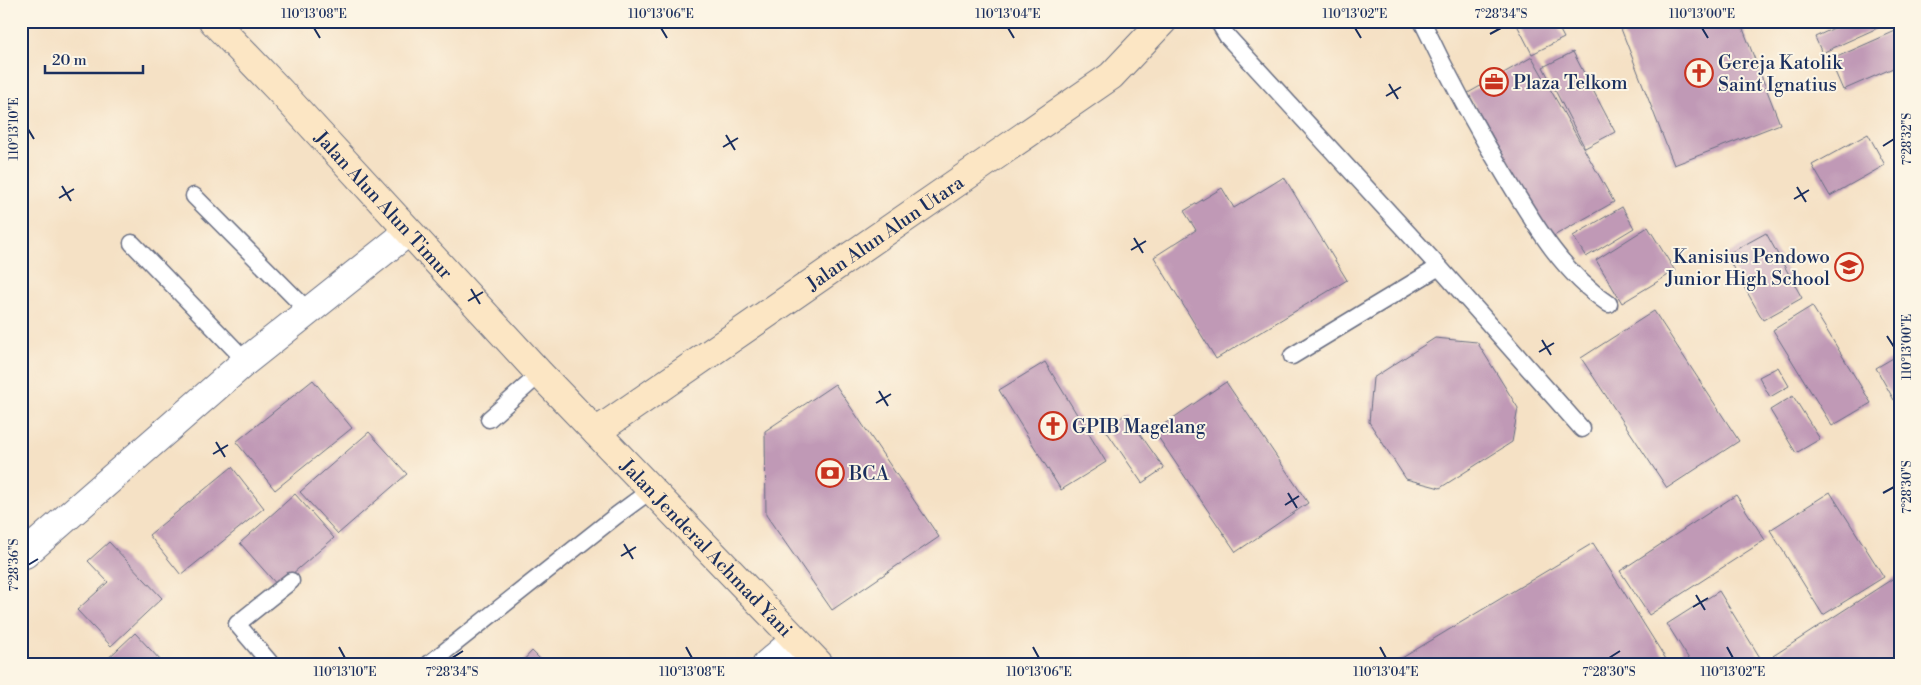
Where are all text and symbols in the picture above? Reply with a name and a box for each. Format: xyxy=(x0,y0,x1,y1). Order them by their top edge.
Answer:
text: 110°13'08"E xyxy=(281,7,347,22)
text: 110°13'06"E xyxy=(628,7,694,22)
text: 110°13'04"E xyxy=(975,7,1041,22)
text: 110°13'02"E xyxy=(1323,7,1387,22)
text: 7°28'34"S xyxy=(1475,7,1528,22)
text: 110°13'00"E xyxy=(1669,7,1735,22)
scale bar xyxy=(45,42,142,74)
text: 20 m xyxy=(52,51,87,70)
place label: Gereja Katolik Saint Ignatius xyxy=(1718,51,1843,97)
church icon: Gereja Katolik Saint Ignatius xyxy=(1684,58,1714,88)
office icon: Plaza Telkom xyxy=(1479,67,1509,97)
place label: Plaza Telkom xyxy=(1513,71,1628,95)
text: 110°13'10"E xyxy=(7,98,22,160)
text: 7°28'32"S xyxy=(1900,113,1915,165)
street label: Jalan Alun Alun Timur xyxy=(309,125,458,284)
street label: Jalan Alun Alun Utara xyxy=(801,170,969,297)
place label: Kanisius Pendowo Junior High School xyxy=(1664,245,1830,291)
school or university icon: Kanisius Pendowo Junior High School xyxy=(1834,252,1864,282)
text: 110°13'00"E xyxy=(1900,314,1915,380)
church icon: GPIB Magelang xyxy=(1038,411,1068,441)
place label: GPIB Magelang xyxy=(1072,415,1206,439)
street label: Jalan Jenderal Achmad Yani xyxy=(614,453,797,642)
bank icon: BCA xyxy=(815,458,845,488)
text: 7°28'30"S xyxy=(1900,460,1915,514)
place label: BCA xyxy=(848,462,890,486)
text: 7°28'36"S xyxy=(7,538,22,591)
text: 110°13'10"E xyxy=(314,665,376,680)
text: 7°28'34"S xyxy=(426,665,479,680)
text: 110°13'08"E xyxy=(659,665,725,680)
text: 110°13'06"E xyxy=(1006,665,1072,680)
text: 110°13'04"E xyxy=(1353,665,1419,680)
text: 7°28'30"S xyxy=(1582,665,1636,680)
text: 110°13'02"E xyxy=(1701,665,1765,680)

